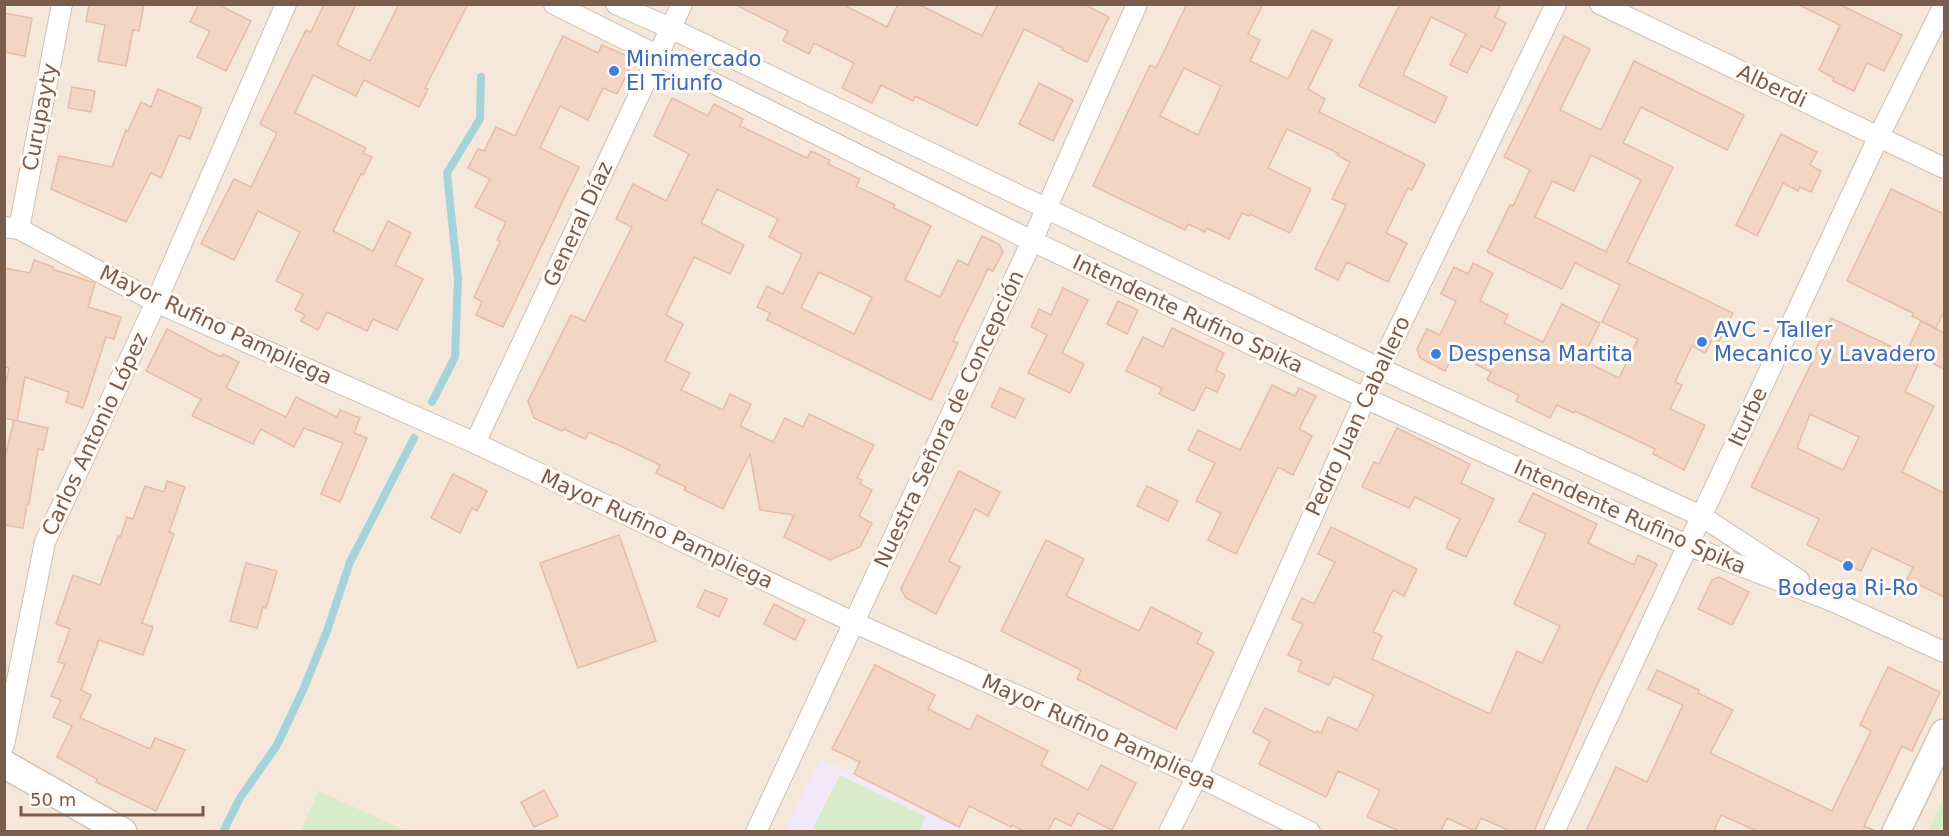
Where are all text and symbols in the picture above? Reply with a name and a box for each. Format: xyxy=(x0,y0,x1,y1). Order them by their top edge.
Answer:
place label: Minimercado El Triunfo xyxy=(626,47,761,95)
street label: Alberdi xyxy=(1733,60,1811,112)
street label: Curupayty xyxy=(18,61,62,173)
marker: Minimercado El Triunfo xyxy=(607,64,621,78)
street label: General Díaz xyxy=(539,158,617,290)
street label: Intendente Rufino Spika xyxy=(1069,250,1307,378)
street label: Mayor Rufino Pampliega xyxy=(96,261,336,389)
street label: Nuestra Señora de Concepción xyxy=(869,267,1029,571)
street label: Pedro Juan Caballero xyxy=(1301,312,1415,520)
place label: AVC - Taller Mecanico y Lavadero xyxy=(1714,318,1936,366)
street label: Carlos Antonio López xyxy=(37,329,153,539)
marker: AVC - Taller Mecanico y Lavadero xyxy=(1695,335,1709,349)
place label: Despensa Martita xyxy=(1448,342,1633,366)
marker: Despensa Martita xyxy=(1429,347,1443,361)
street label: Iturbe xyxy=(1724,384,1772,450)
street label: Intendente Rufino Spika xyxy=(1510,455,1750,579)
street label: Mayor Rufino Pampliega xyxy=(537,465,777,593)
marker: Bodega Ri-Ro xyxy=(1841,559,1855,573)
place label: Bodega Ri-Ro xyxy=(1778,576,1918,600)
street label: Mayor Rufino Pampliega xyxy=(978,669,1220,795)
scale bar xyxy=(21,779,202,817)
text: 50 m xyxy=(30,789,76,810)

